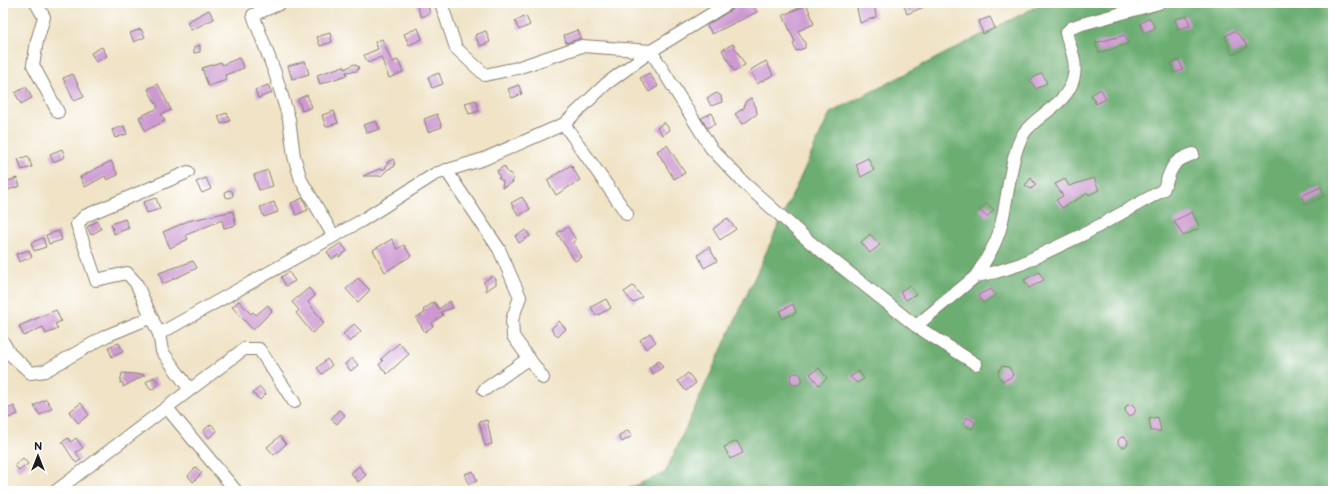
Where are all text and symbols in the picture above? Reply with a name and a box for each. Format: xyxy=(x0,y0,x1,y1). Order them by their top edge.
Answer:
north arrow xyxy=(18,436,58,476)
text: N xyxy=(34,440,42,453)

